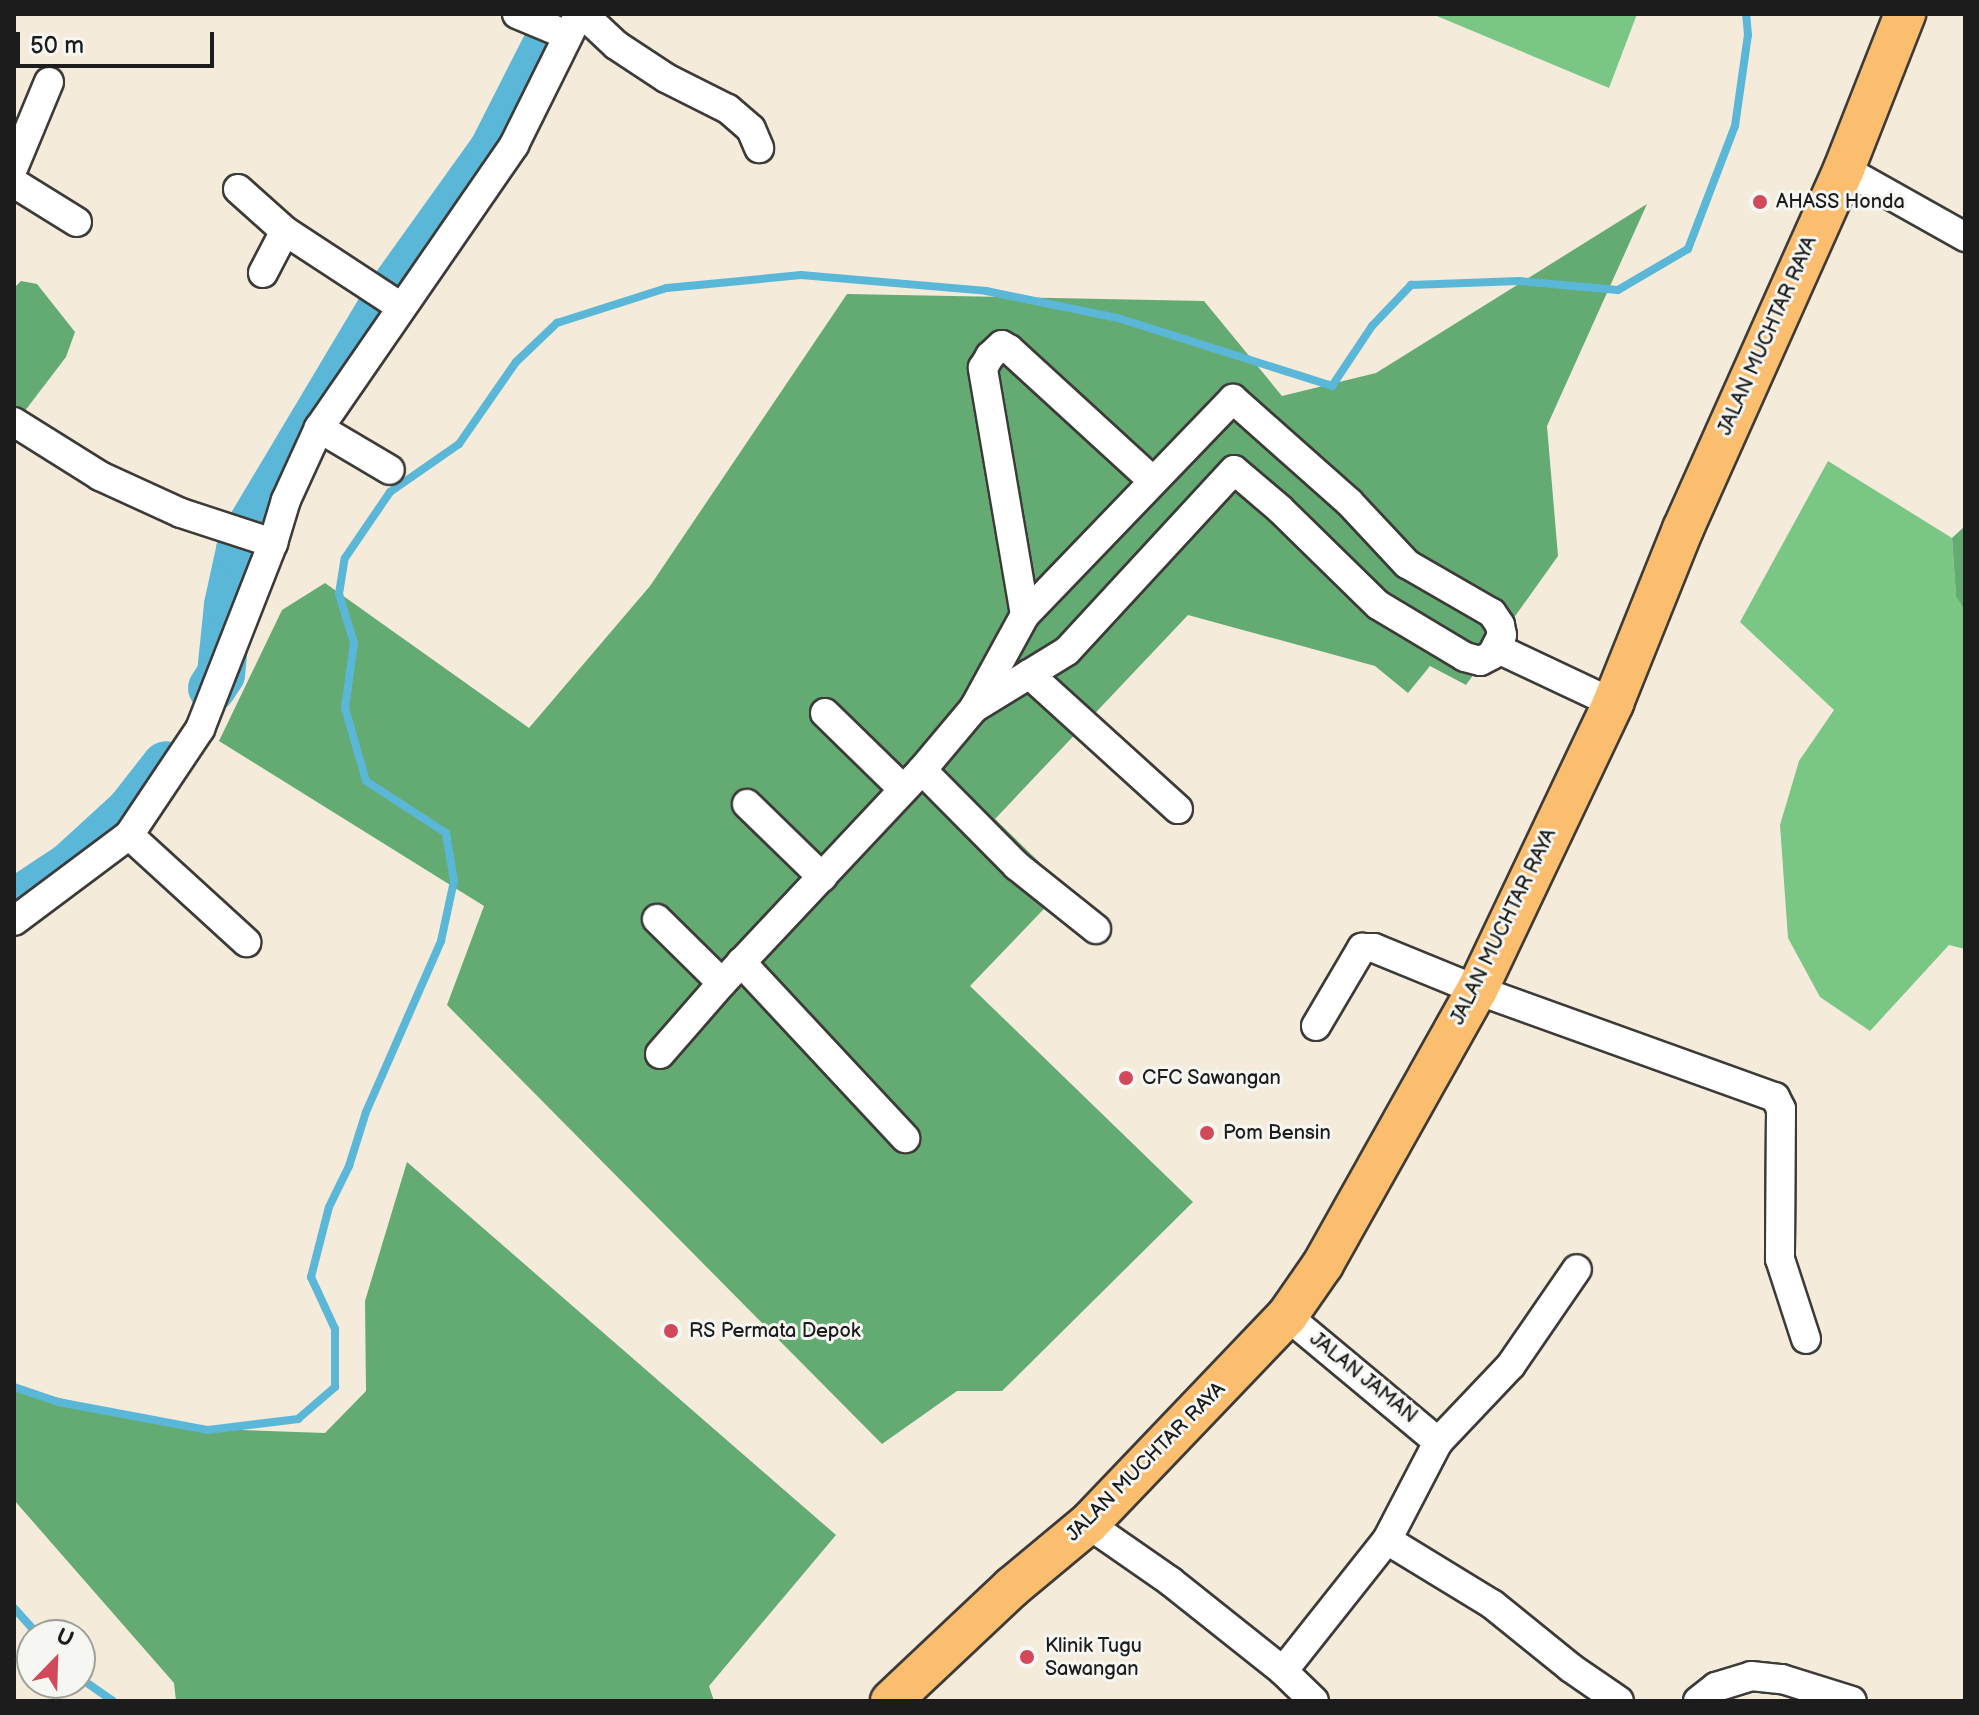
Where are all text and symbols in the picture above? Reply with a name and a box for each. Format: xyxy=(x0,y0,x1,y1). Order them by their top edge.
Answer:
scale bar xyxy=(20,16,218,66)
text: 50 m xyxy=(30,31,84,60)
place label: AHASS Honda xyxy=(1776,190,1905,214)
marker: AHASS Honda xyxy=(1751,193,1769,211)
street label: JALAN MUCHTAR RAYA xyxy=(1713,233,1823,439)
street label: JALAN MUCHTAR RAYA xyxy=(1446,825,1562,1029)
place label: CFC Sawangan xyxy=(1142,1066,1281,1090)
marker: CFC Sawangan xyxy=(1117,1069,1135,1087)
place label: Pom Bensin xyxy=(1223,1121,1331,1145)
marker: Pom Bensin xyxy=(1198,1124,1216,1142)
place label: RS Permata Depok xyxy=(689,1319,861,1343)
marker: RS Permata Depok xyxy=(660,1320,682,1342)
street label: JALAN JAMAN xyxy=(1304,1327,1422,1429)
street label: JALAN MUCHTAR RAYA xyxy=(1061,1377,1231,1547)
north arrow xyxy=(16,1619,96,1699)
text: U xyxy=(52,1623,77,1654)
place label: Klinik Tugu Sawangan xyxy=(1045,1634,1143,1681)
marker: Klinik Tugu Sawangan xyxy=(1016,1646,1038,1668)

